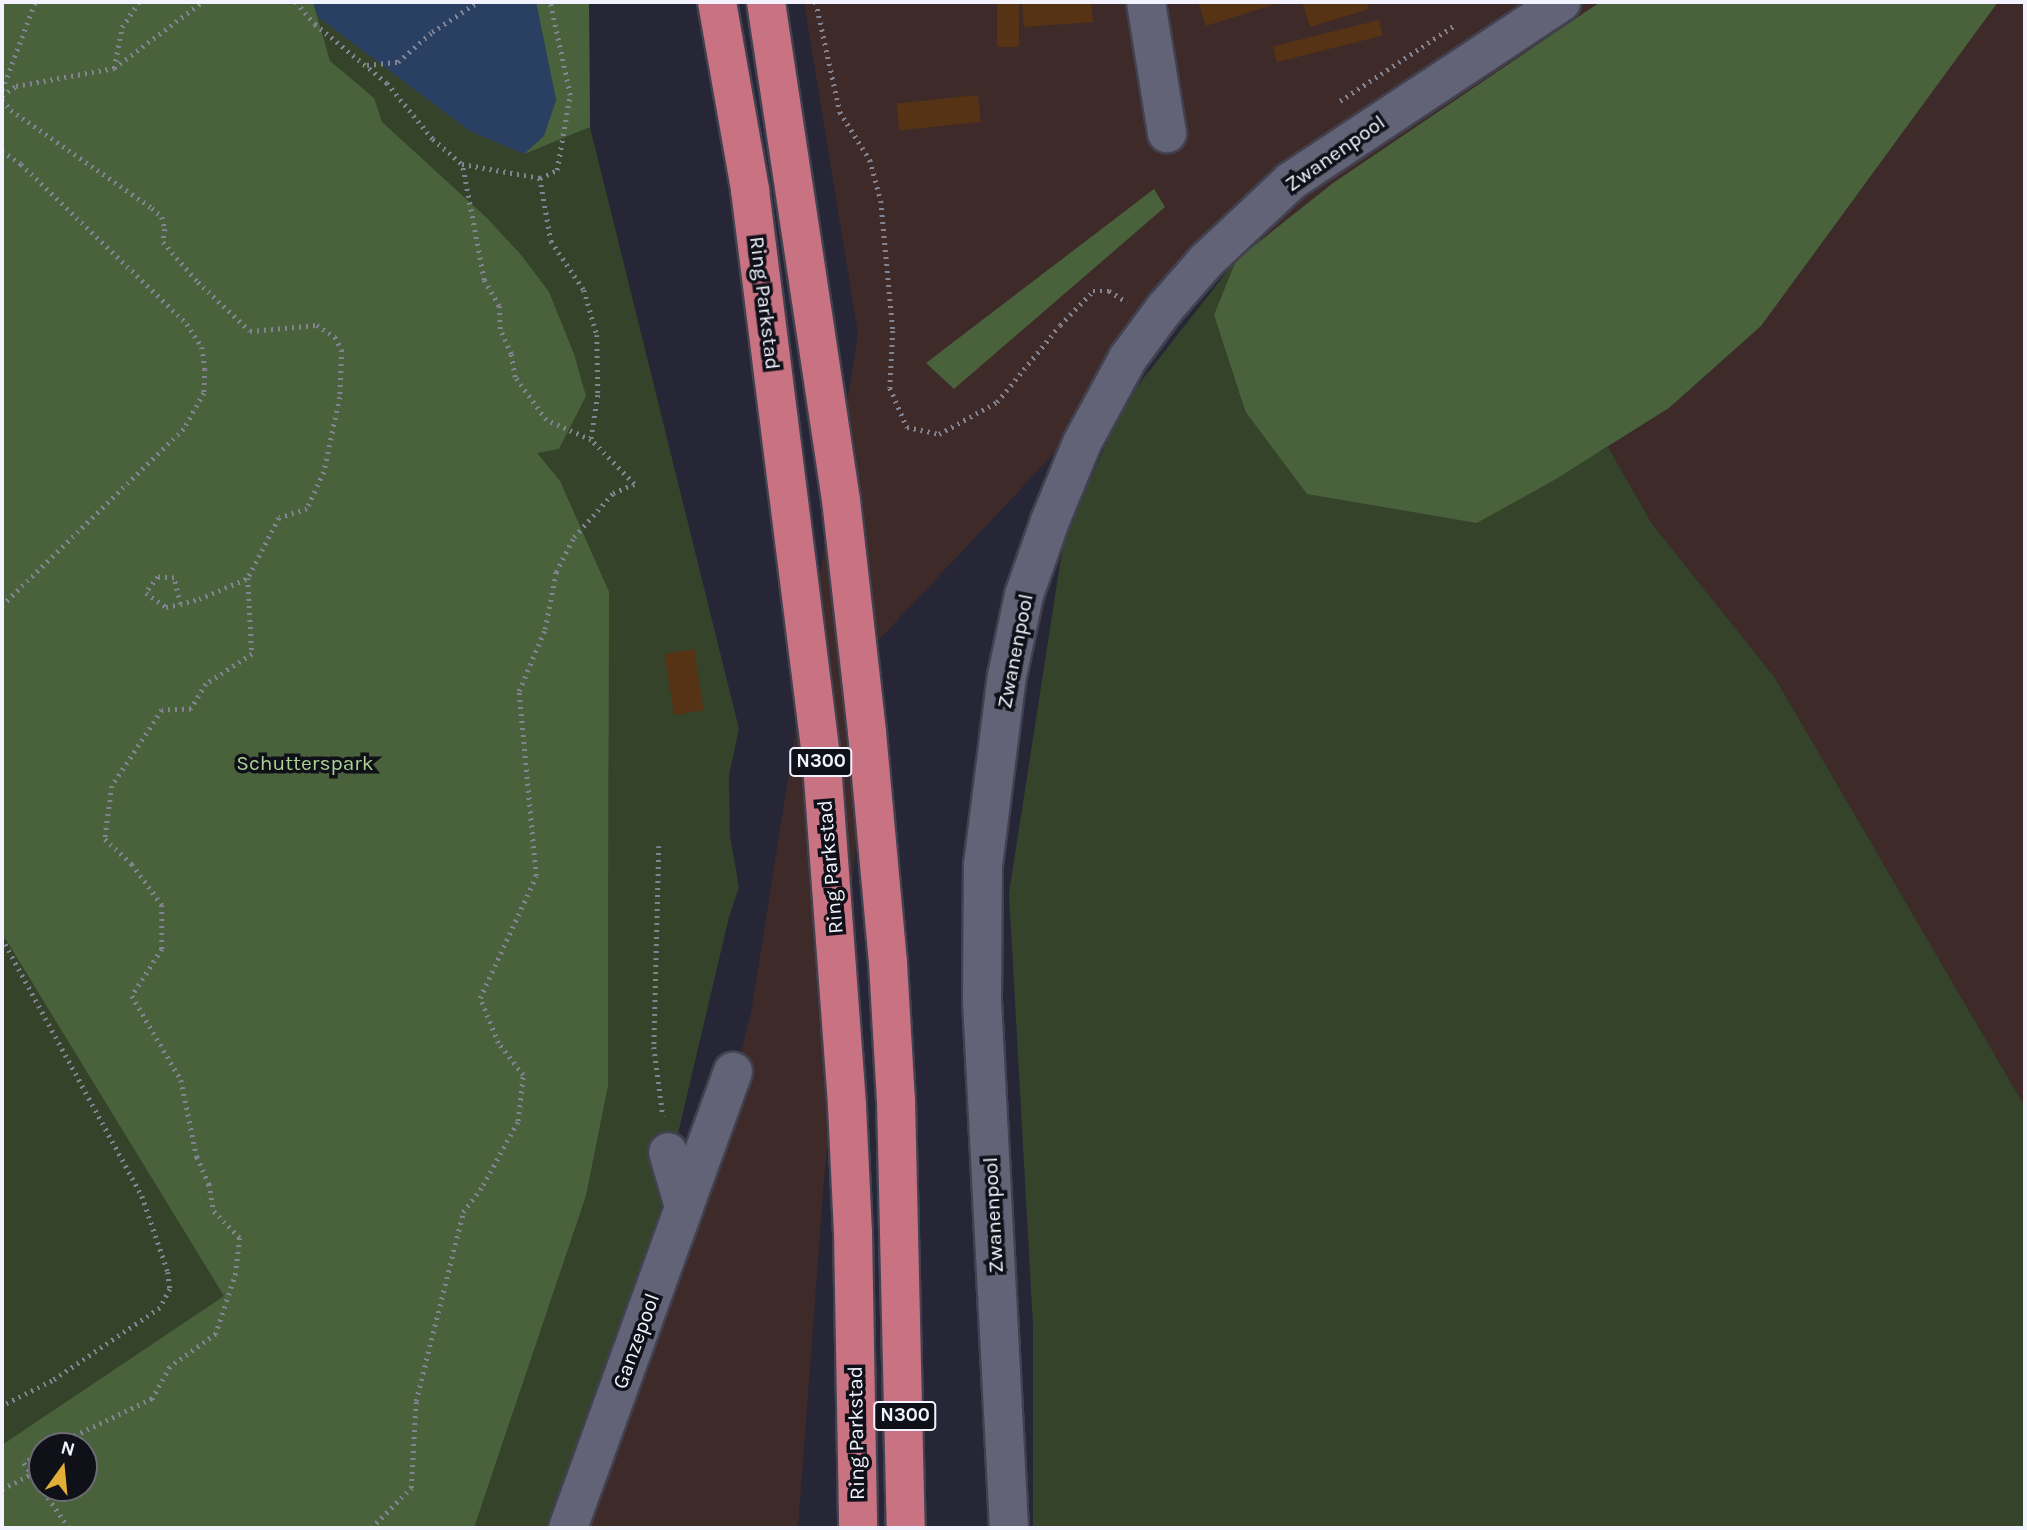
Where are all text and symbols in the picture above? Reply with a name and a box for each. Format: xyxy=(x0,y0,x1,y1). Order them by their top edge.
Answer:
street label: Zwanenpool xyxy=(1280,109,1390,197)
street label: Ring Parkstad xyxy=(744,235,786,371)
street label: Zwanenpool xyxy=(992,591,1038,711)
road number: N300 xyxy=(788,747,854,778)
park label: Schutterspark xyxy=(236,750,374,776)
street label: Ring Parkstad xyxy=(812,799,848,935)
street label: Zwanenpool xyxy=(977,1156,1009,1274)
street label: Ganzepool xyxy=(607,1290,665,1392)
street label: Ring Parkstad xyxy=(842,1366,870,1500)
road number: N300 xyxy=(872,1400,938,1432)
north arrow xyxy=(28,1432,98,1502)
text: N xyxy=(58,1436,77,1461)

